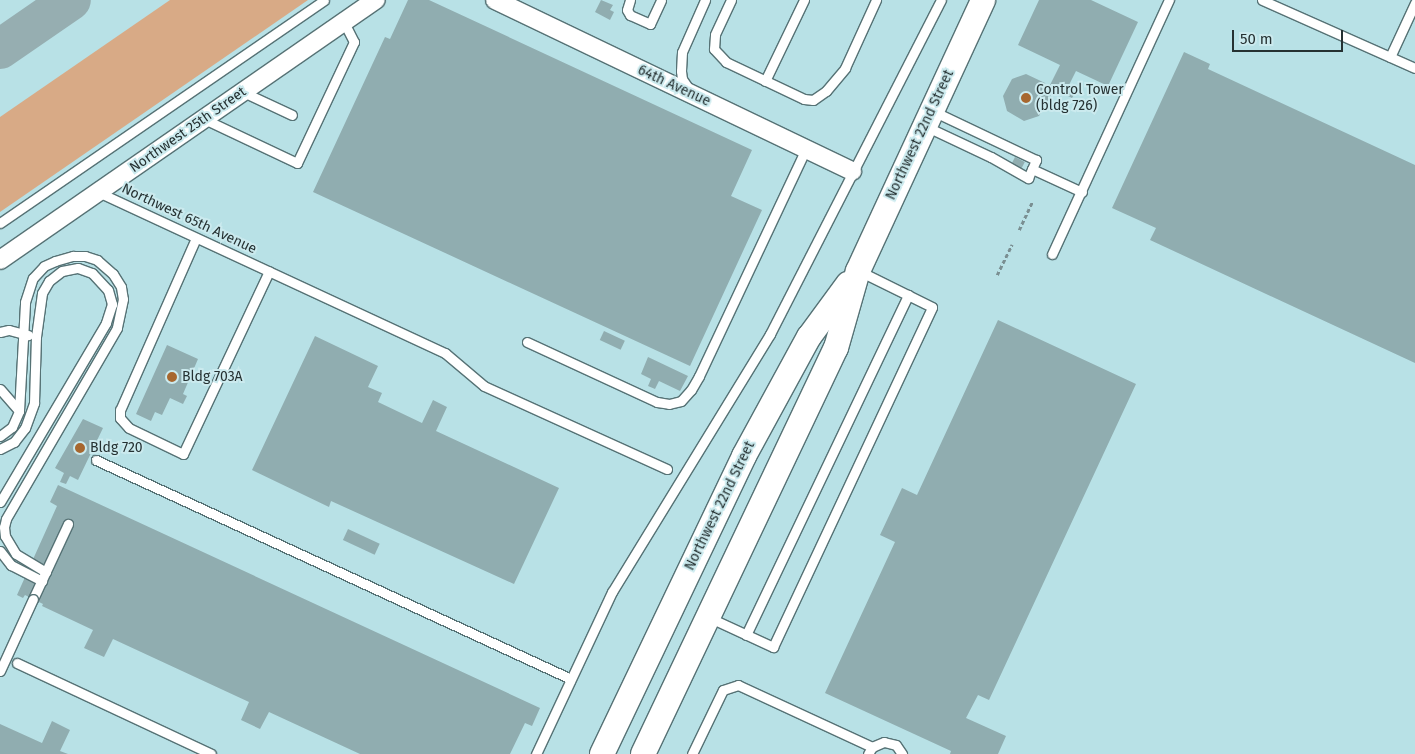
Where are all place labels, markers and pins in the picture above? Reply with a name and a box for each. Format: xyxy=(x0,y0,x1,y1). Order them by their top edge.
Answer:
place label: Control Tower (bldg 726) xyxy=(1036,82,1124,114)
marker: Control Tower (bldg 726) xyxy=(1020,92,1032,104)
place label: Bldg 703A xyxy=(182,369,243,385)
marker: Bldg 703A xyxy=(166,371,178,383)
place label: Bldg 720 xyxy=(90,440,143,456)
marker: Bldg 720 xyxy=(74,442,86,454)

